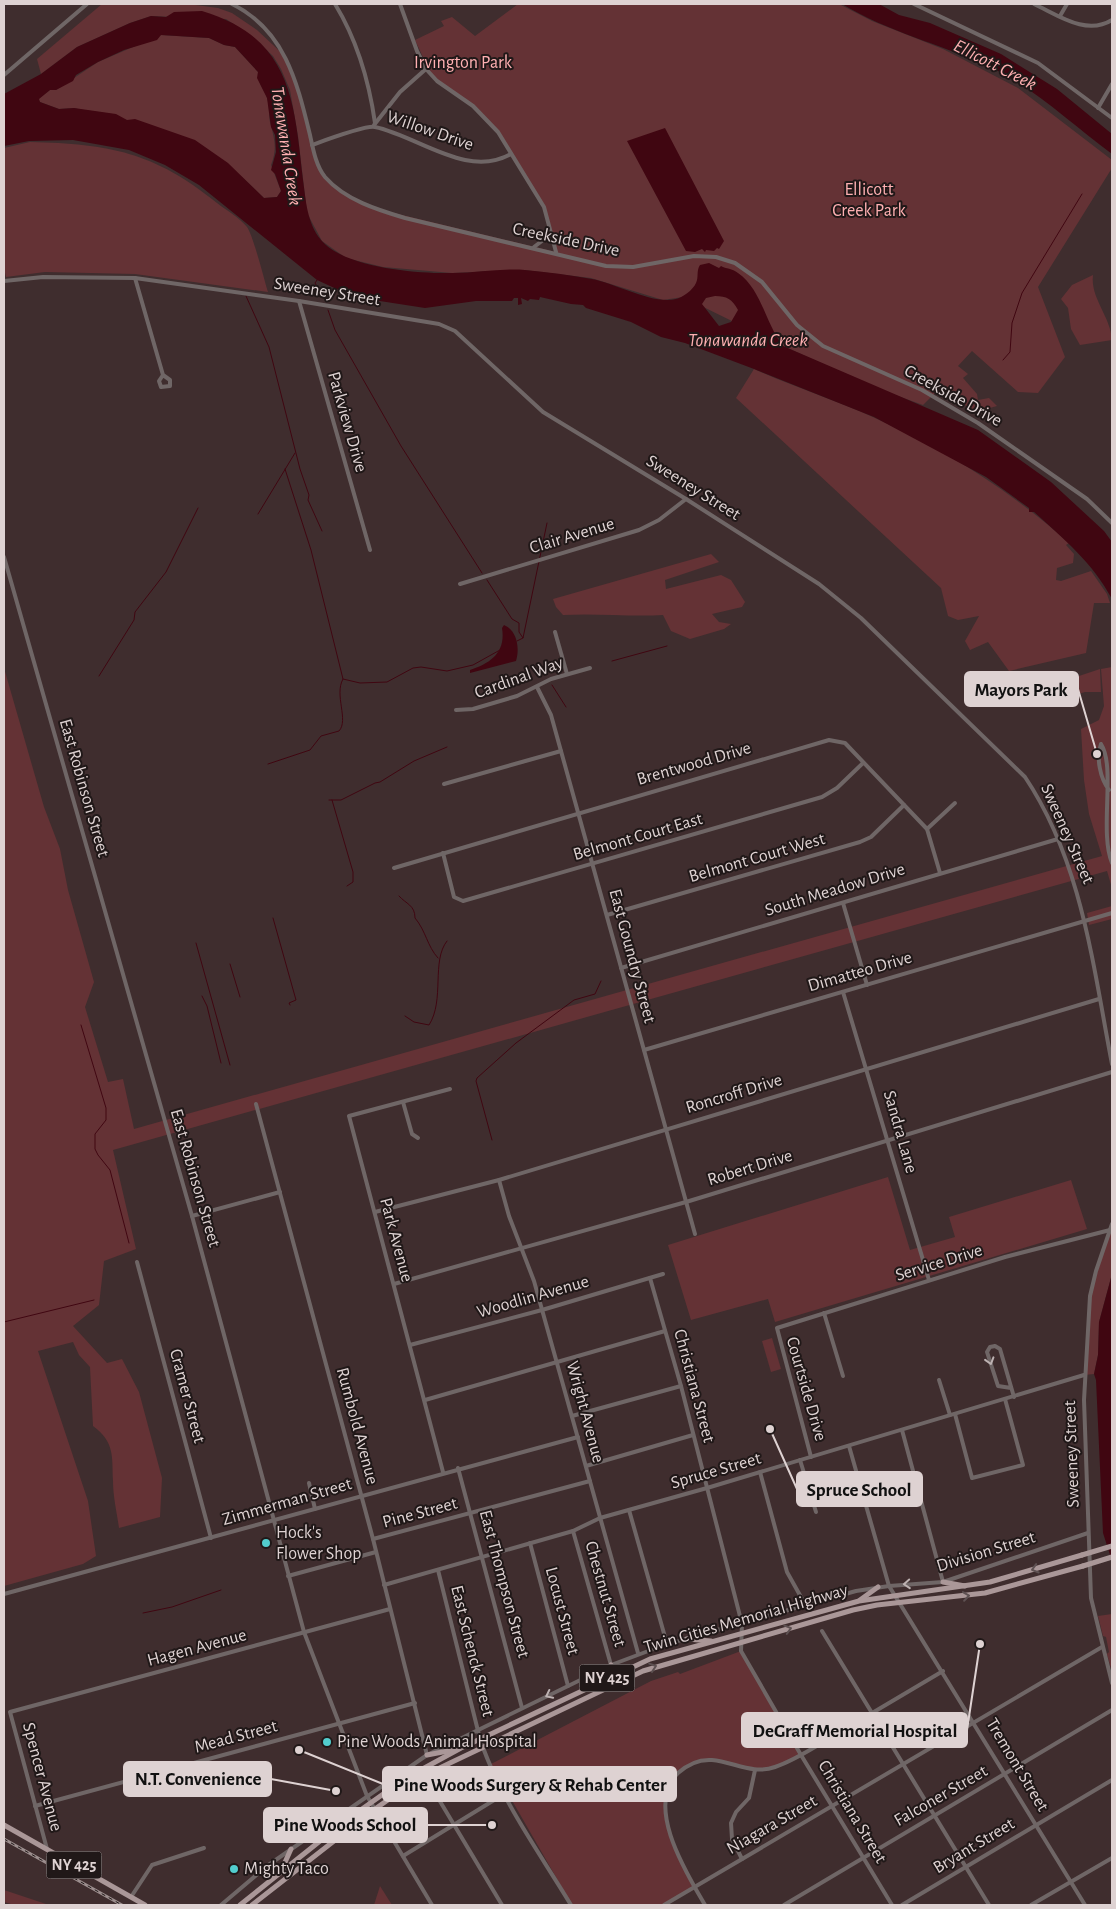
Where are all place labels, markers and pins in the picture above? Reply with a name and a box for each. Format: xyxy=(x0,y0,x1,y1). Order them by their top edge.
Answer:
callout: Mayors Park xyxy=(965,672,1078,706)
callout: Spruce School xyxy=(797,1472,922,1506)
place label: Hock's Flower Shop xyxy=(276,1524,361,1563)
marker: Hock's Flower Shop xyxy=(260,1537,272,1549)
callout: DeGraff Memorial Hospital xyxy=(742,1713,967,1747)
place label: Pine Woods Animal Hospital xyxy=(337,1733,537,1751)
marker: Pine Woods Animal Hospital xyxy=(321,1736,333,1748)
callout: N.T. Convenience xyxy=(124,1762,271,1796)
callout: Pine Woods Surgery & Rehab Center xyxy=(383,1767,676,1801)
callout: Pine Woods School xyxy=(264,1808,427,1842)
place label: Mighty Taco xyxy=(244,1860,329,1878)
marker: Mighty Taco xyxy=(228,1863,240,1875)

